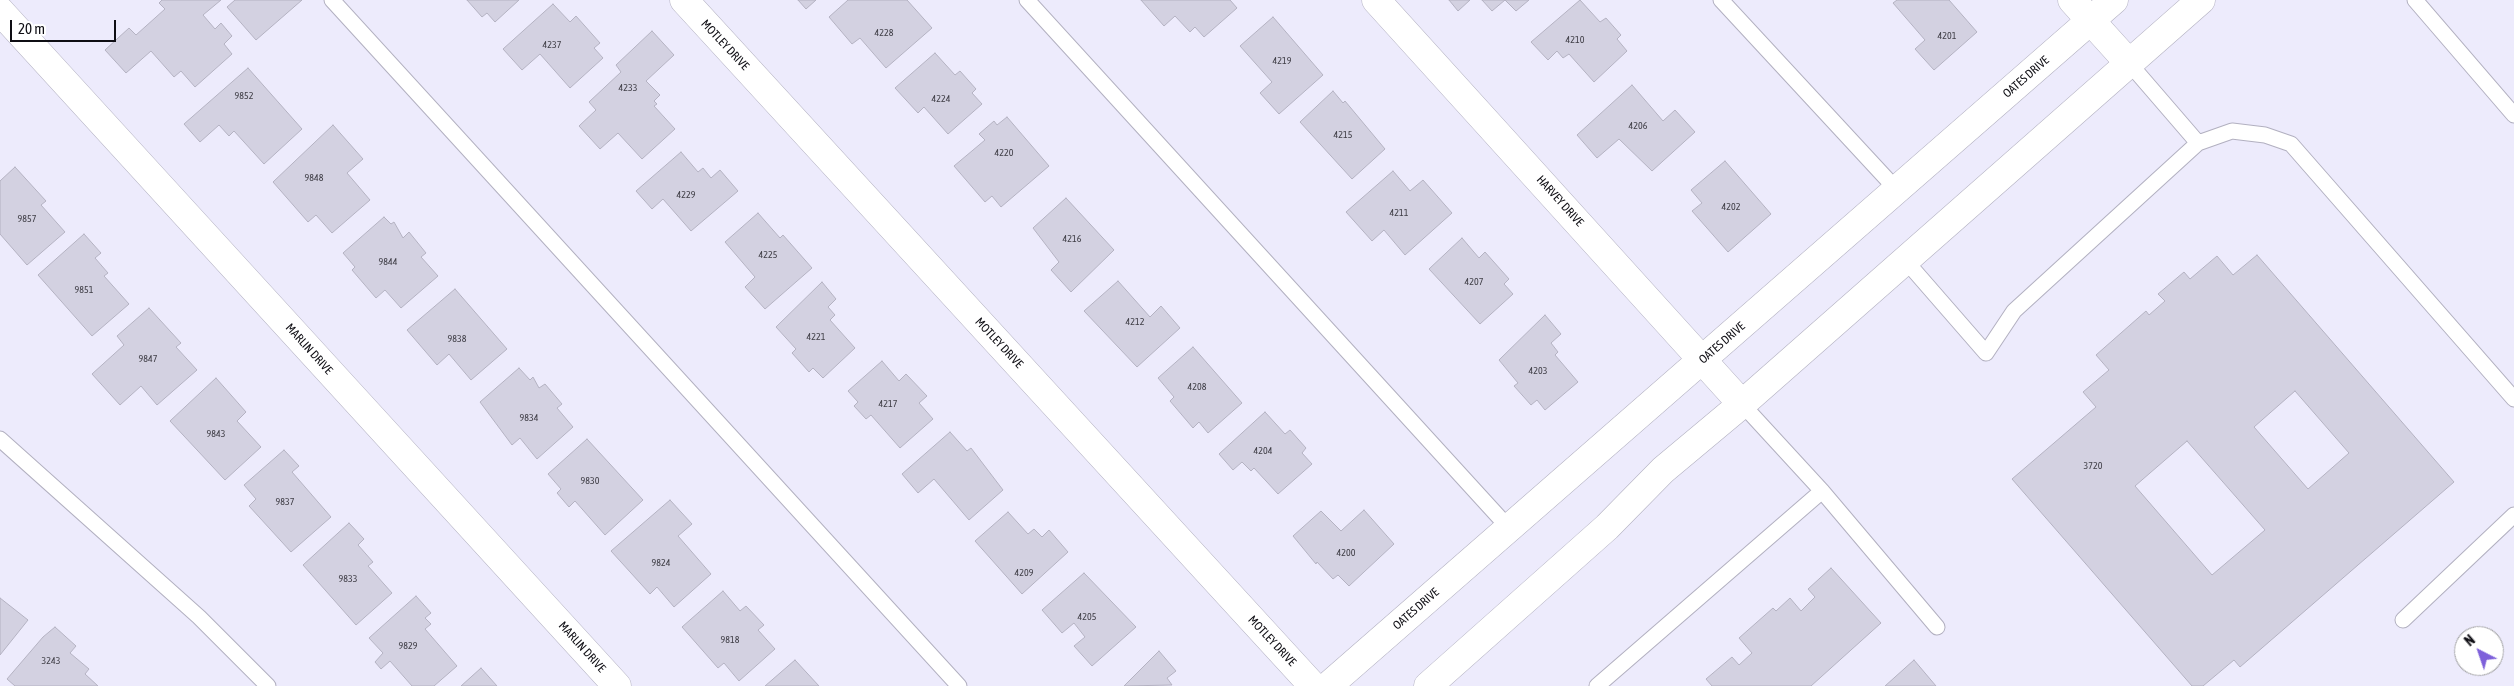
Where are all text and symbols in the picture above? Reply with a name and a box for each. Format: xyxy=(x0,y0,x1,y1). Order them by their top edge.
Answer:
scale bar xyxy=(12,10,119,42)
street label: MOTLEY DRIVE xyxy=(698,17,752,73)
text: 20 m xyxy=(18,20,45,37)
house number: 4228 xyxy=(875,27,893,39)
house number: 4201 xyxy=(1938,30,1956,42)
house number: 4210 xyxy=(1566,34,1584,46)
house number: 4237 xyxy=(543,39,561,51)
street label: OATES DRIVE xyxy=(2000,53,2052,101)
house number: 4219 xyxy=(1273,55,1291,67)
house number: 4233 xyxy=(619,82,637,94)
house number: 9852 xyxy=(235,90,253,102)
house number: 4224 xyxy=(932,93,950,105)
house number: 4206 xyxy=(1629,120,1647,132)
house number: 4215 xyxy=(1334,129,1352,141)
house number: 4220 xyxy=(995,147,1013,159)
house number: 9848 xyxy=(305,172,323,184)
street label: HARVEY DRIVE xyxy=(1533,173,1587,229)
house number: 4229 xyxy=(677,189,695,201)
house number: 4202 xyxy=(1722,201,1740,213)
house number: 4211 xyxy=(1390,207,1408,219)
house number: 9857 xyxy=(18,213,36,225)
house number: 4216 xyxy=(1063,233,1081,245)
house number: 4225 xyxy=(759,249,777,261)
house number: 9844 xyxy=(379,256,397,268)
house number: 4207 xyxy=(1465,276,1483,288)
house number: 9851 xyxy=(75,284,93,296)
street label: MOTLEY DRIVE xyxy=(972,315,1026,371)
house number: 4212 xyxy=(1126,316,1144,328)
street label: OATES DRIVE xyxy=(1696,319,1748,367)
street label: MARLIN DRIVE xyxy=(283,321,335,377)
house number: 4221 xyxy=(807,331,825,343)
house number: 9838 xyxy=(448,333,466,345)
house number: 9847 xyxy=(139,353,157,365)
house number: 4203 xyxy=(1529,365,1547,377)
house number: 4208 xyxy=(1188,381,1206,393)
house number: 4217 xyxy=(879,398,897,410)
house number: 9834 xyxy=(520,412,538,424)
house number: 9843 xyxy=(207,428,225,440)
house number: 4204 xyxy=(1254,445,1272,457)
house number: 3720 xyxy=(2084,460,2102,472)
house number: 9830 xyxy=(581,475,599,487)
house number: 9837 xyxy=(276,496,294,508)
house number: 4200 xyxy=(1337,547,1355,559)
house number: 9824 xyxy=(652,557,670,569)
house number: 4209 xyxy=(1015,567,1033,579)
house number: 9833 xyxy=(339,573,357,585)
street label: OATES DRIVE xyxy=(1390,585,1442,633)
house number: 4205 xyxy=(1078,611,1096,623)
street label: MOTLEY DRIVE xyxy=(1245,613,1299,669)
street label: MARLIN DRIVE xyxy=(556,619,608,675)
north arrow xyxy=(2454,626,2504,676)
text: N xyxy=(2461,632,2478,649)
house number: 9818 xyxy=(721,634,739,646)
house number: 9829 xyxy=(399,640,417,652)
house number: 3243 xyxy=(42,655,60,667)

